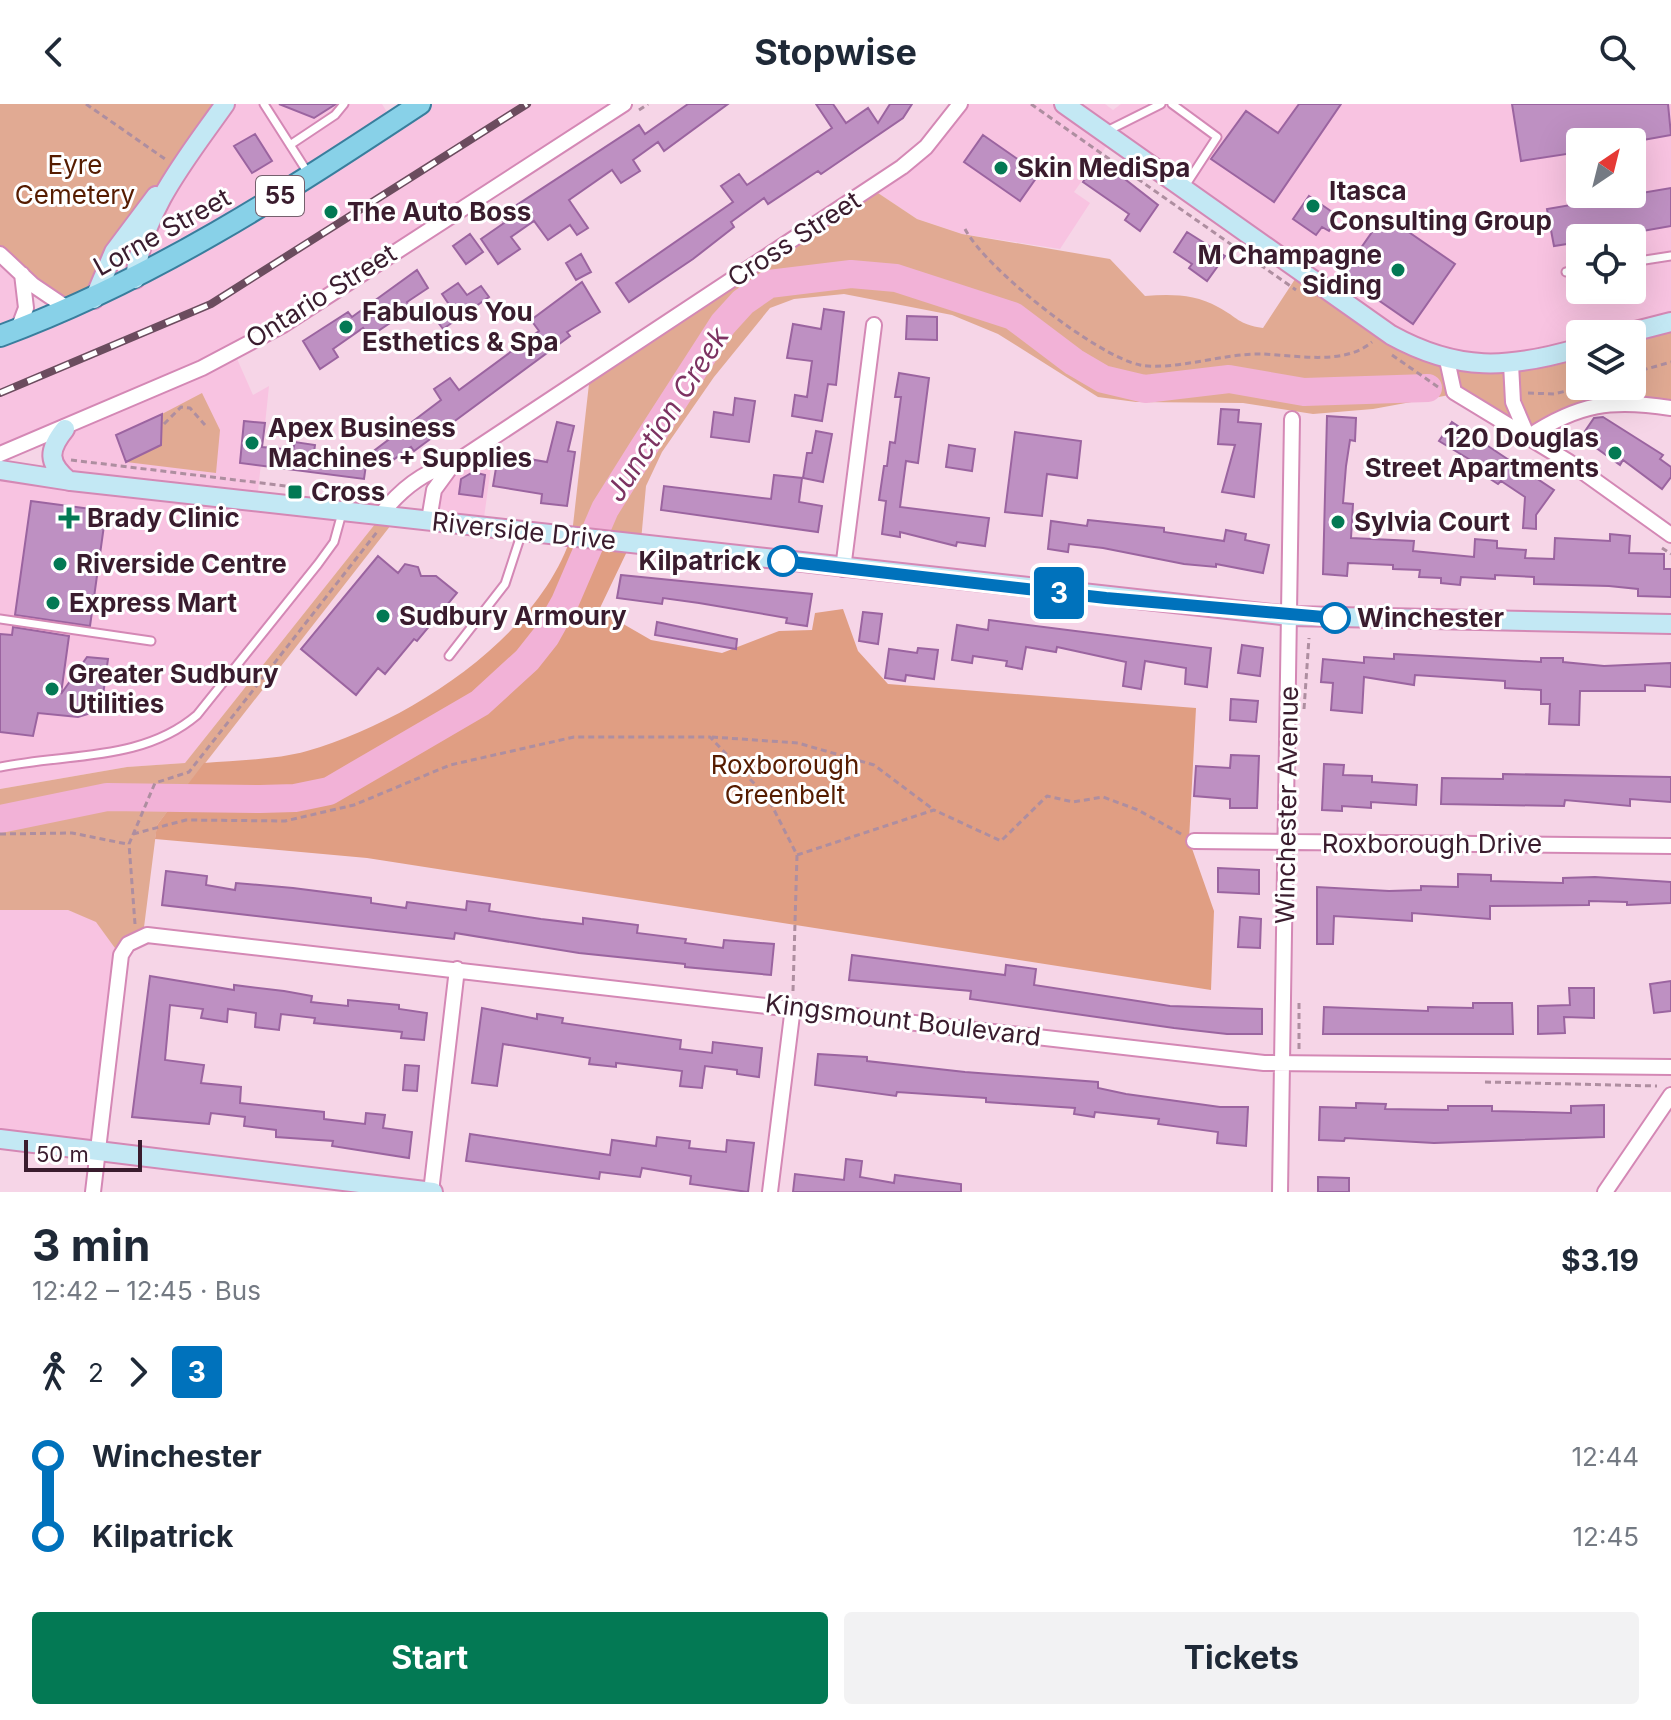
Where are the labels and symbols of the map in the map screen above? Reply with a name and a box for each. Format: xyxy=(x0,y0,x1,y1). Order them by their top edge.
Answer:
north arrow xyxy=(1566,128,1646,208)
park label: Eyre Cemetery xyxy=(15,149,135,210)
place label: Skin MediSpa xyxy=(1017,152,1190,183)
marker: Skin MediSpa xyxy=(992,159,1010,177)
place label: Itasca Consulting Group xyxy=(1329,175,1552,236)
road number: 55 xyxy=(256,176,304,216)
street label: Lorne Street xyxy=(88,181,236,282)
street label: Cross Street xyxy=(722,184,866,293)
place label: The Auto Boss xyxy=(347,196,531,227)
marker: Itasca Consulting Group xyxy=(1304,197,1322,215)
marker: The Auto Boss xyxy=(322,203,340,221)
street label: Ontario Street xyxy=(240,237,402,354)
place label: M Champagne Siding xyxy=(1198,239,1382,300)
marker: M Champagne Siding xyxy=(1389,261,1407,279)
place label: Fabulous You Esthetics & Spa xyxy=(362,296,559,357)
marker: Fabulous You Esthetics & Spa xyxy=(337,318,355,336)
water label: Junction Creek xyxy=(598,320,736,507)
place label: Apex Business Machines + Supplies xyxy=(268,412,532,473)
place label: 120 Douglas Street Apartments xyxy=(1365,422,1599,483)
marker: Apex Business Machines + Supplies xyxy=(243,434,261,452)
marker: 120 Douglas Street Apartments xyxy=(1606,444,1624,462)
place label: Cross xyxy=(311,476,385,507)
marker: Cross xyxy=(286,483,304,501)
place label: Brady Clinic xyxy=(87,502,240,533)
street label: Riverside Drive xyxy=(430,505,618,556)
place label: Sylvia Court xyxy=(1354,506,1510,537)
marker: Brady Clinic xyxy=(58,507,80,529)
marker: Sylvia Court xyxy=(1329,513,1347,531)
place label: Kilpatrick xyxy=(639,545,761,576)
marker: Kilpatrick xyxy=(768,546,798,576)
place label: Riverside Centre xyxy=(76,548,287,579)
marker: Riverside Centre xyxy=(51,555,69,573)
line badge: 3 xyxy=(1033,567,1085,619)
place label: Express Mart xyxy=(69,587,237,618)
marker: Express Mart xyxy=(44,594,62,612)
place label: Sudbury Armoury xyxy=(399,600,627,631)
place label: Winchester xyxy=(1357,602,1505,633)
marker: Winchester xyxy=(1320,603,1350,633)
marker: Sudbury Armoury xyxy=(374,607,392,625)
place label: Greater Sudbury Utilities xyxy=(68,658,279,719)
marker: Greater Sudbury Utilities xyxy=(43,680,61,698)
street label: Winchester Avenue xyxy=(1269,686,1304,924)
park label: Roxborough Greenbelt xyxy=(711,749,859,810)
street label: Roxborough Drive xyxy=(1322,828,1542,859)
street label: Kingsmount Boulevard xyxy=(764,987,1043,1052)
scale bar xyxy=(24,1136,142,1172)

